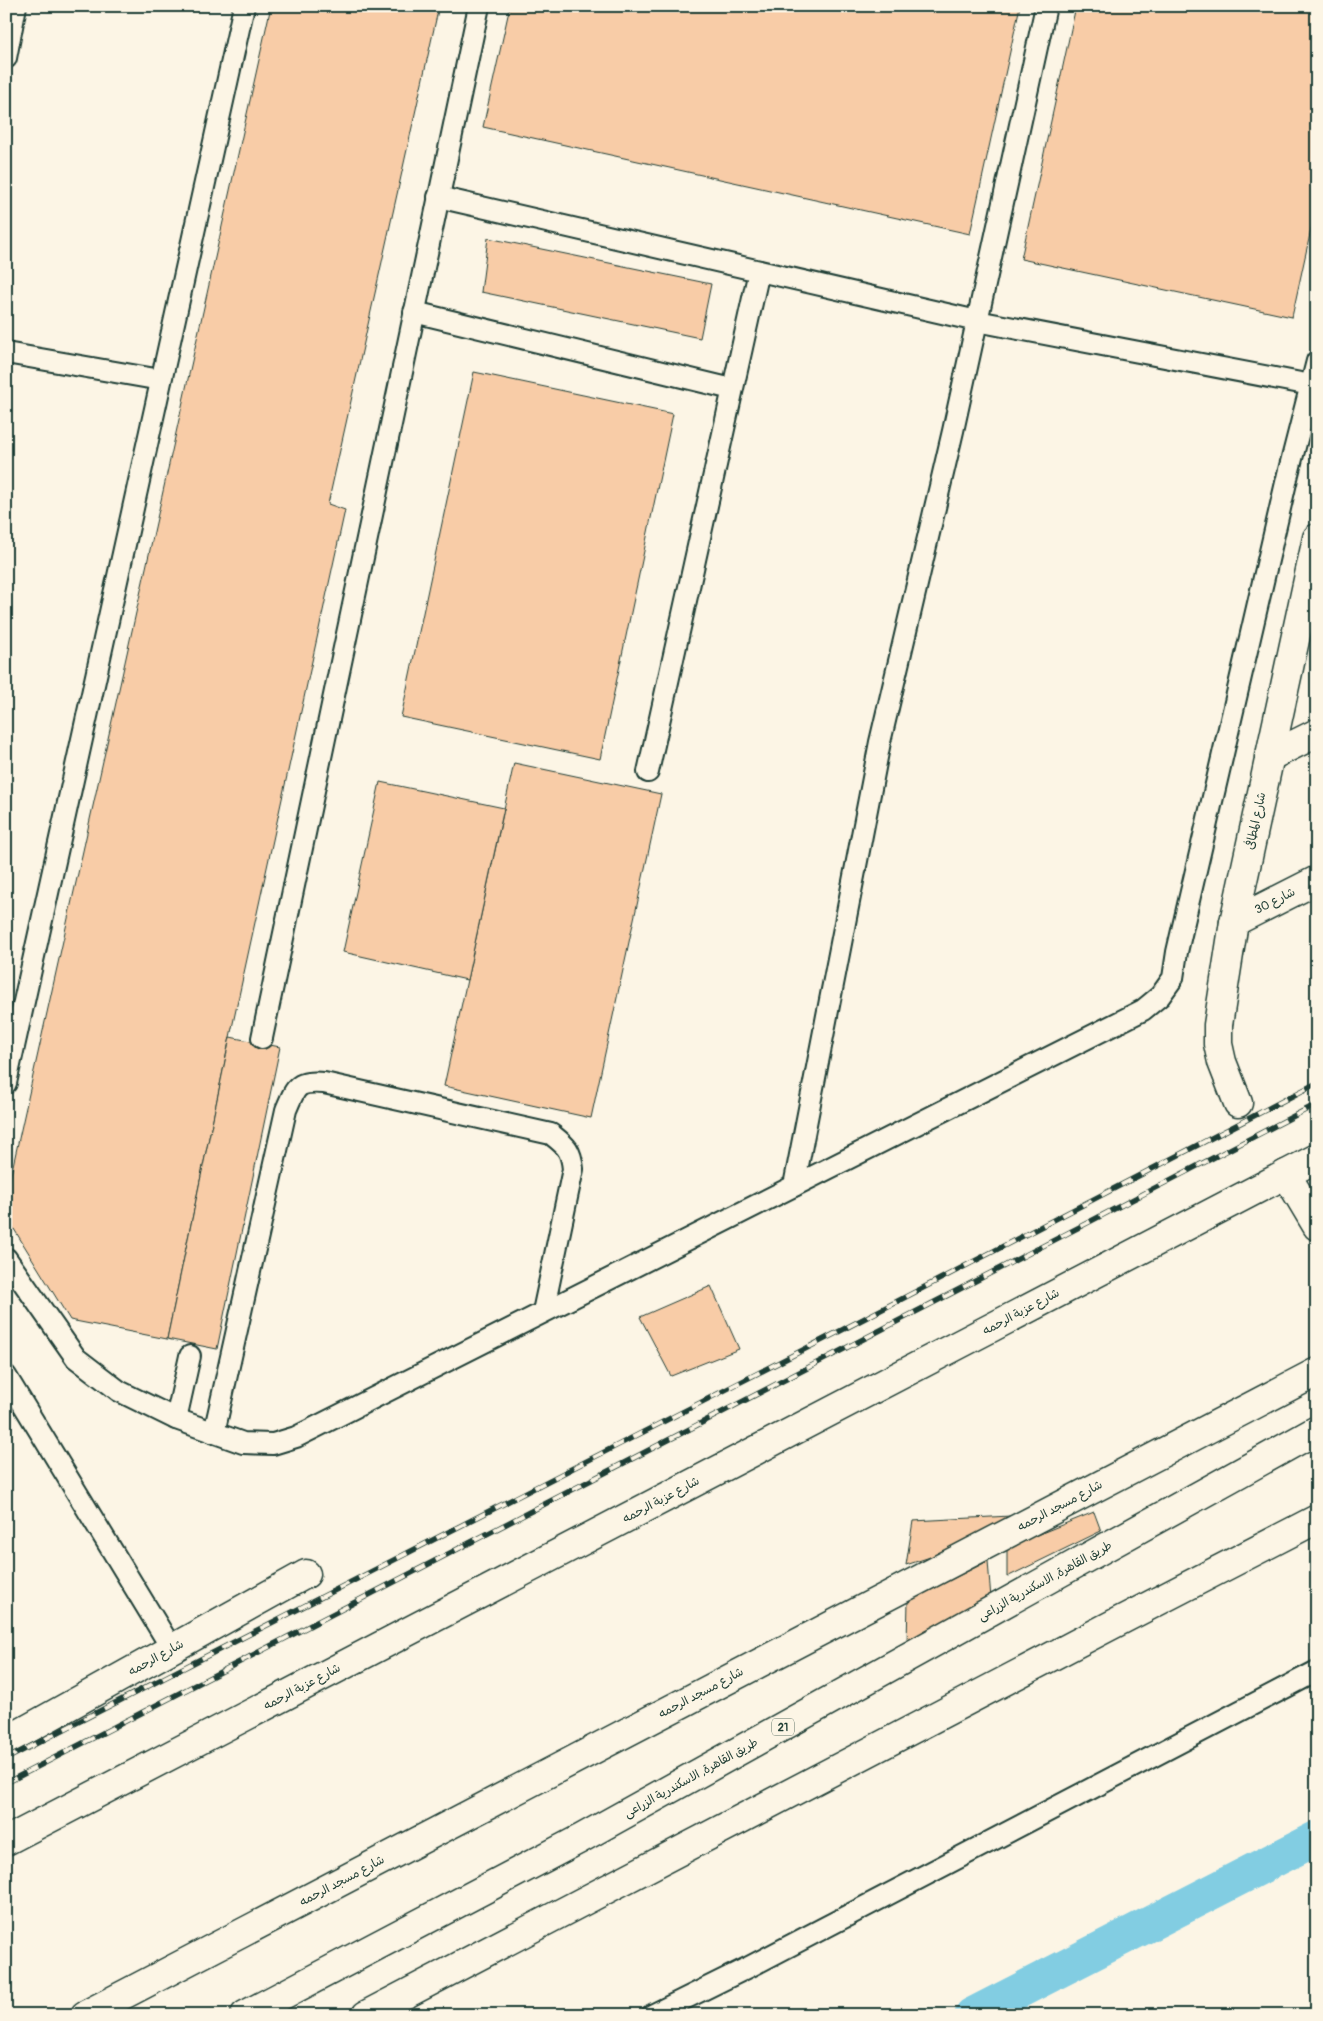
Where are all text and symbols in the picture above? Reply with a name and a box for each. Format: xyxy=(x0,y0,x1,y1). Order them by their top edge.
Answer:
street label: شارع المطافى xyxy=(1242,791,1270,851)
street label: شارع 30 xyxy=(1252,884,1298,918)
street label: شارع عزبة الرحمه xyxy=(980,1285,1063,1339)
street label: شارع عزبة الرحمه xyxy=(620,1473,703,1527)
street label: شارع مسجد الرحمه xyxy=(1015,1477,1106,1536)
street label: طريق القاهرة, الاسكندرية الزراعى xyxy=(975,1538,1115,1624)
street label: شارع الرحمه xyxy=(126,1637,187,1680)
street label: شارع عزبة الرحمه xyxy=(261,1660,344,1714)
street label: شارع مسجد الرحمه xyxy=(656,1664,747,1723)
road number: 21 xyxy=(772,1718,794,1735)
street label: طريق القاهرة, الاسكندرية الزراعى xyxy=(621,1735,761,1821)
street label: شارع مسجد الرحمه xyxy=(297,1852,388,1911)

